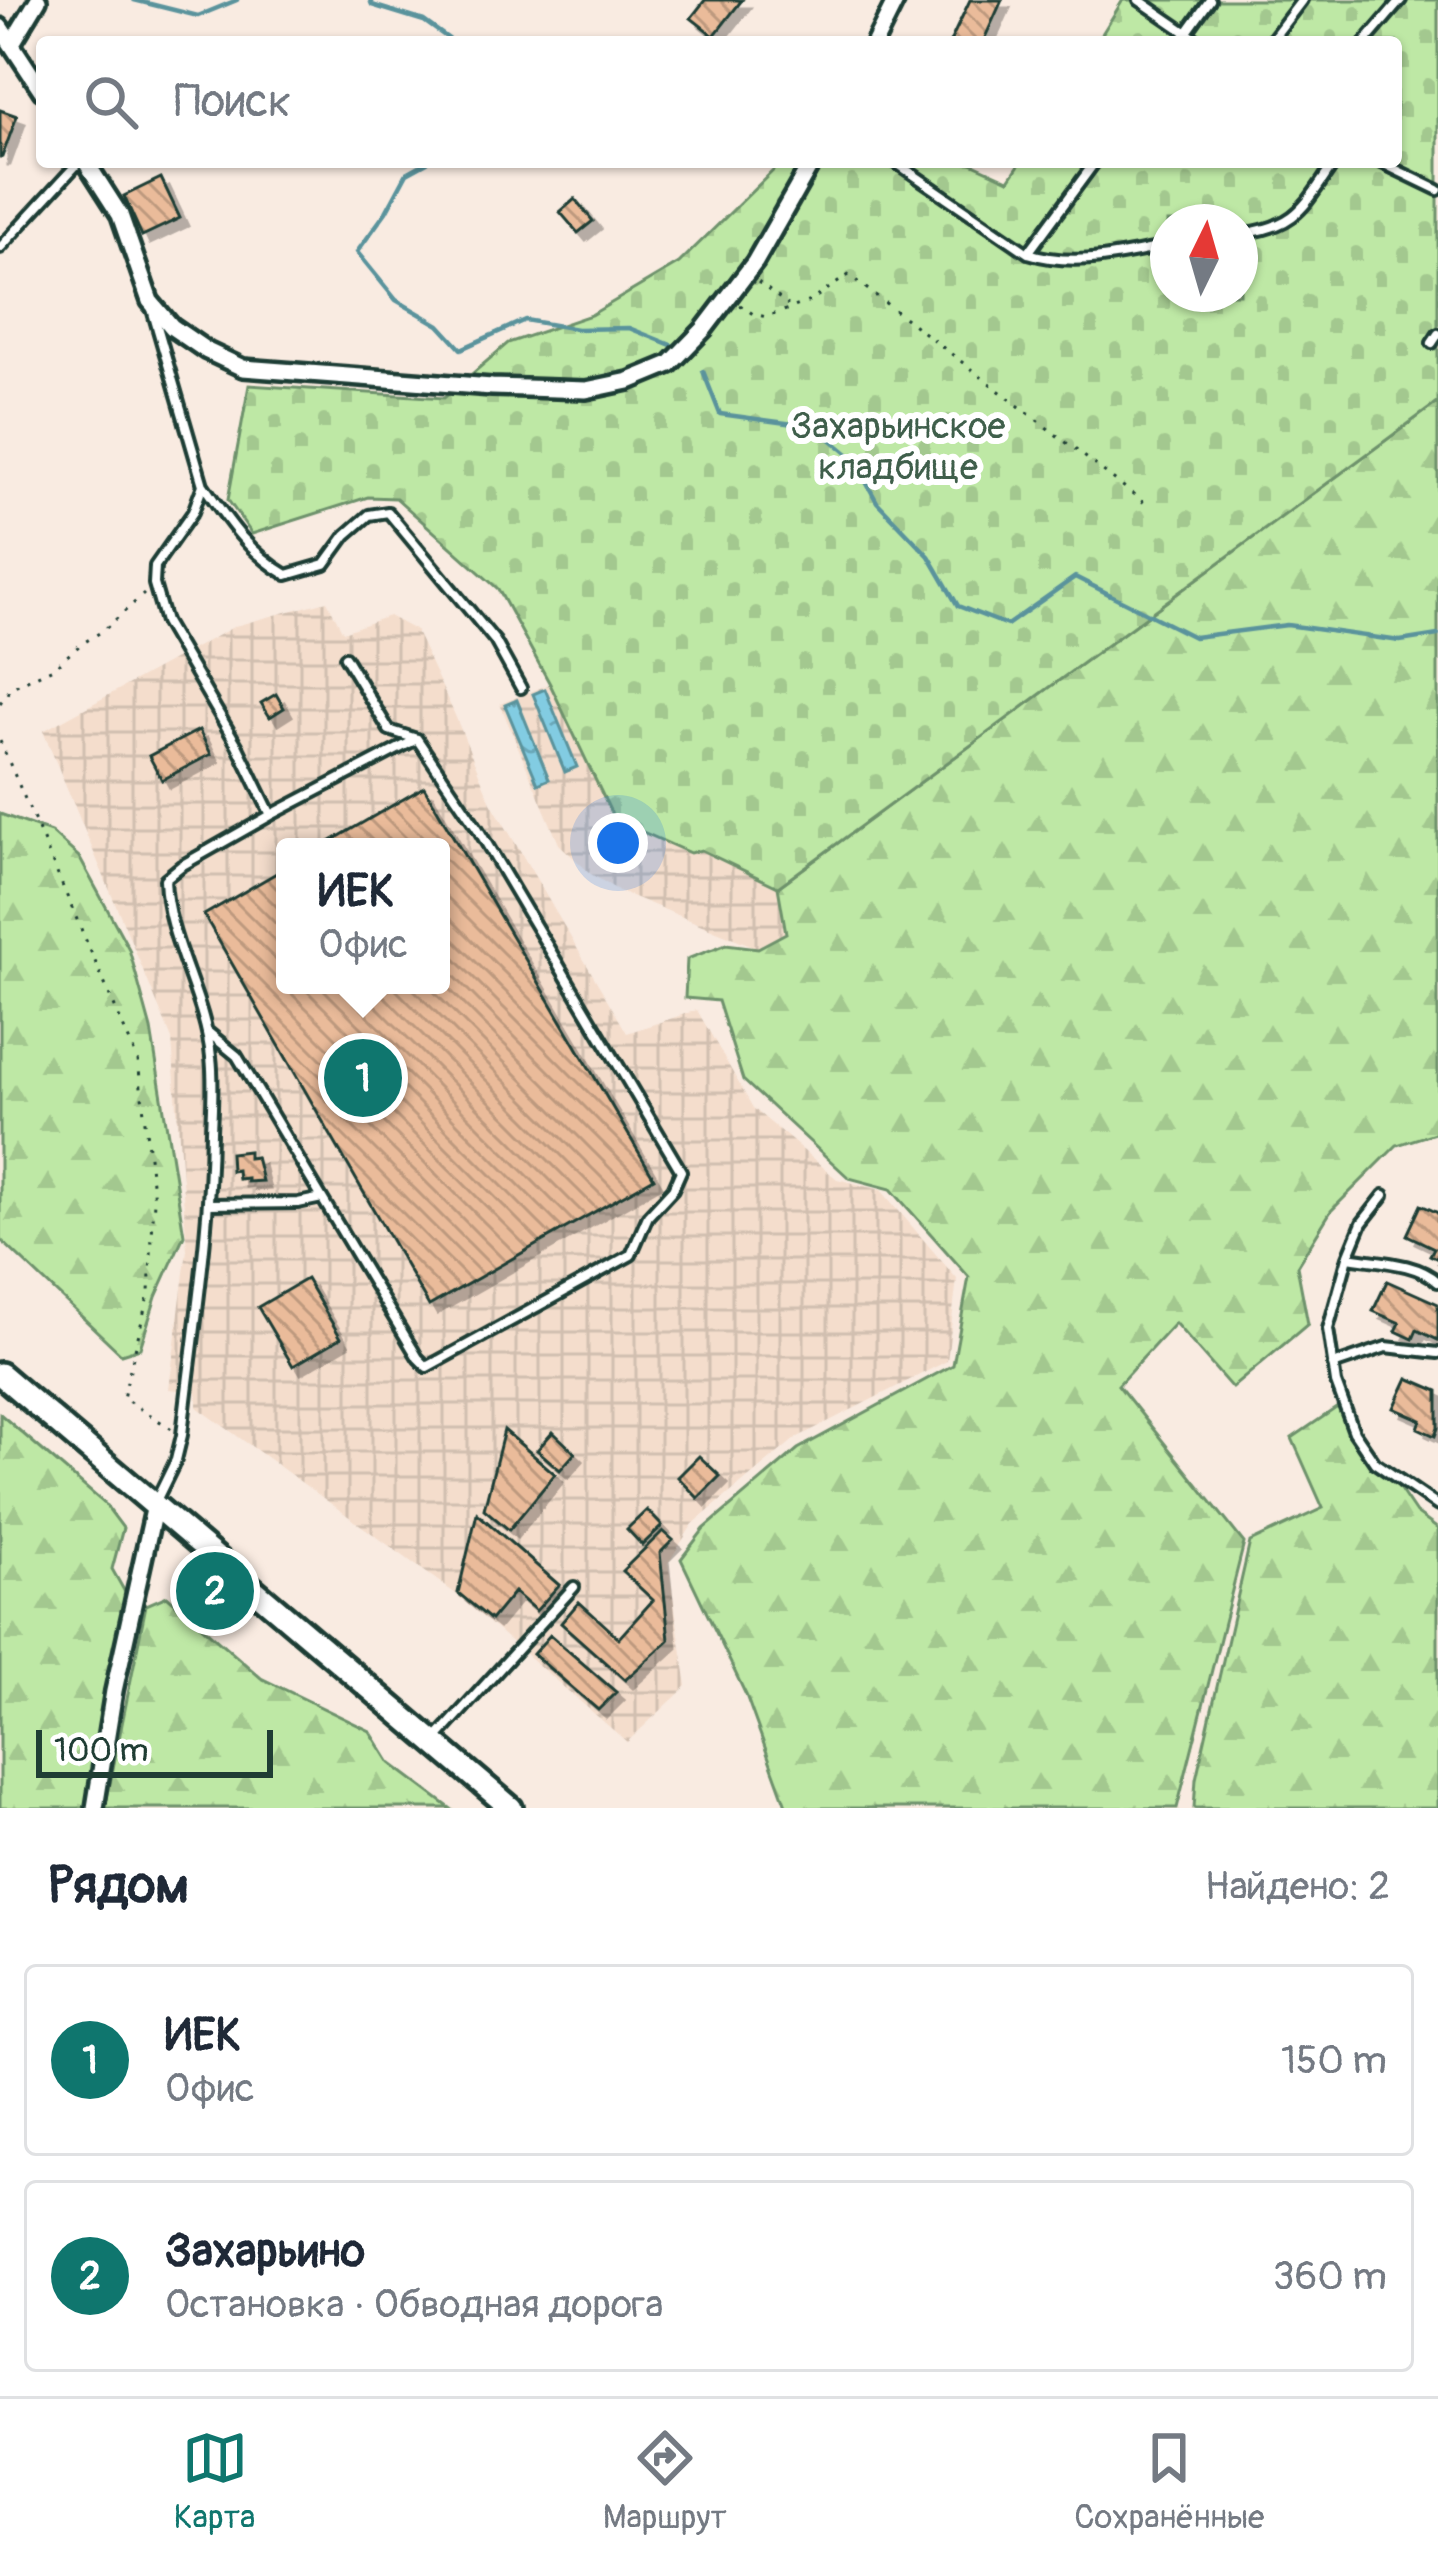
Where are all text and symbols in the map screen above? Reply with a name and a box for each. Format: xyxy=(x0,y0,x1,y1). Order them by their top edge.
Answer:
search box xyxy=(36,36,1402,168)
icon: search xyxy=(78,69,144,135)
text: Поиск xyxy=(174,74,291,130)
north arrow xyxy=(1150,204,1258,312)
park label: Захарьинское кладбище xyxy=(791,404,1006,490)
your location xyxy=(588,813,648,873)
popup xyxy=(276,838,450,994)
text: ИЕК xyxy=(318,864,395,920)
text: Офис xyxy=(318,920,408,969)
pin: 1 xyxy=(324,1033,402,1123)
pin: 2 xyxy=(176,1546,254,1636)
scale bar xyxy=(36,1724,273,1777)
text: 100 m xyxy=(54,1730,148,1771)
text: Рядом xyxy=(48,1854,189,1918)
text: Найдено: 2 xyxy=(1205,1862,1390,1911)
text: ИЕК xyxy=(165,2008,241,2064)
text: 1 xyxy=(82,2036,98,2085)
text: 150 m xyxy=(1281,2036,1387,2085)
text: Офис xyxy=(165,2064,254,2113)
text: Захарьино xyxy=(165,2224,365,2280)
text: 2 xyxy=(79,2252,101,2301)
text: 360 m xyxy=(1273,2252,1387,2301)
text: Остановка · Обводная дорога xyxy=(165,2280,663,2329)
tab: Карта xyxy=(174,2425,255,2538)
tab: Маршрут xyxy=(603,2425,727,2538)
tab: Сохранённые xyxy=(1074,2425,1264,2538)

